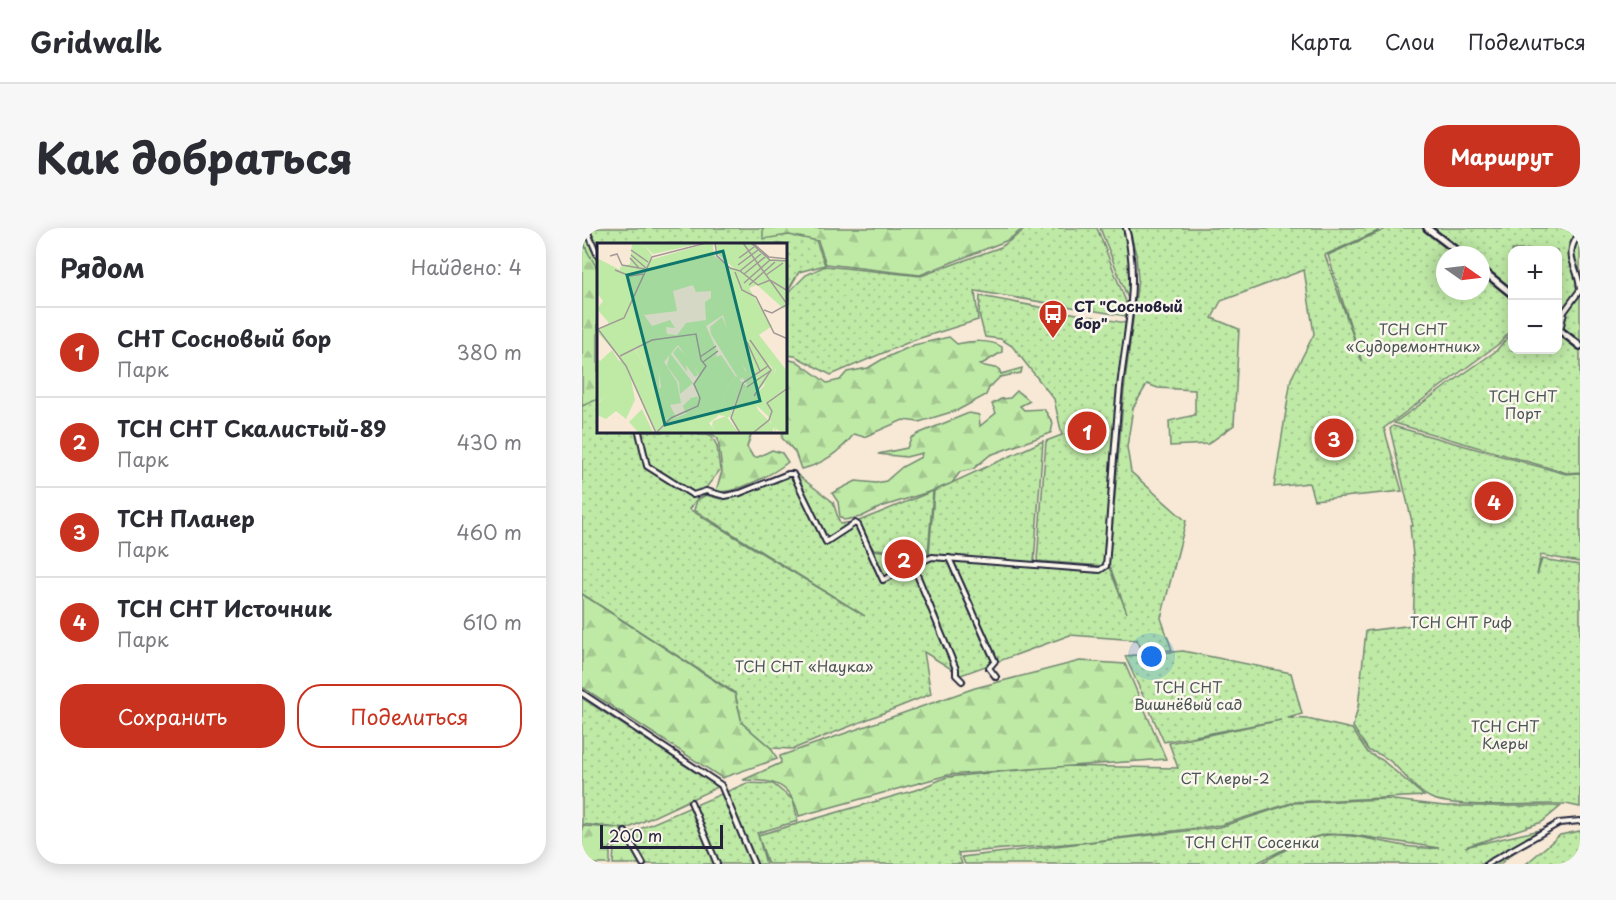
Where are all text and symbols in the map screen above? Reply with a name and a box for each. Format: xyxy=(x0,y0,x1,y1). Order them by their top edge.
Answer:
text: Gridwalk xyxy=(30,20,162,63)
text: Карта xyxy=(1290,25,1352,57)
text: Слои xyxy=(1385,25,1435,57)
text: Поделиться xyxy=(1468,25,1586,57)
text: Как добраться xyxy=(36,125,353,188)
button: Маршрут xyxy=(1424,125,1580,187)
inset map xyxy=(597,243,788,434)
north arrow xyxy=(1436,246,1490,300)
map controls xyxy=(1508,246,1562,354)
button: + xyxy=(1508,246,1562,300)
text: Рядом xyxy=(60,248,145,287)
text: Найдено: 4 xyxy=(411,252,522,282)
place label: СТ "Сосновый бор" xyxy=(1074,294,1183,334)
bus stop icon: СТ "Сосновый бор" xyxy=(1037,298,1069,340)
button: − xyxy=(1508,300,1562,354)
park label: ТСН СНТ «Судоремонтник» xyxy=(1346,317,1481,357)
text: СНТ Сосновый бор xyxy=(117,321,331,354)
text: 1 xyxy=(75,337,84,367)
text: 380 m xyxy=(456,337,522,367)
text: Парк xyxy=(117,354,169,384)
park label: ТСН СНТ Порт xyxy=(1489,384,1558,424)
pin: 1 xyxy=(1068,408,1106,454)
text: ТСН СНТ Скалистый-89 xyxy=(117,411,387,444)
pin: 3 xyxy=(1314,416,1353,460)
text: 2 xyxy=(72,427,87,457)
text: 430 m xyxy=(457,427,522,457)
text: Парк xyxy=(117,444,169,474)
pin: 4 xyxy=(1474,478,1514,524)
text: ТСН Планер xyxy=(117,501,255,534)
text: 3 xyxy=(73,517,86,547)
text: 460 m xyxy=(456,517,522,547)
text: Парк xyxy=(117,534,169,564)
pin: 2 xyxy=(884,536,924,582)
text: ТСН СНТ Источник xyxy=(117,591,332,624)
text: 4 xyxy=(73,607,86,637)
text: 610 m xyxy=(462,607,522,637)
park label: ТСН СНТ Риф xyxy=(1410,610,1512,633)
text: Парк xyxy=(117,624,169,654)
your location xyxy=(1137,642,1166,671)
park label: ТСН СНТ «Наука» xyxy=(735,654,874,677)
park label: ТСН СНТ Вишнёвый сад xyxy=(1134,675,1242,715)
button: Сохранить xyxy=(60,684,285,748)
button: Поделиться xyxy=(297,684,522,748)
park label: ТСН СНТ Клеры xyxy=(1471,714,1540,754)
park label: СТ Клеры-2 xyxy=(1180,766,1270,789)
scale bar xyxy=(600,822,723,850)
text: 200 m xyxy=(609,823,662,847)
park label: ТСН СНТ Сосенки xyxy=(1185,830,1319,853)

